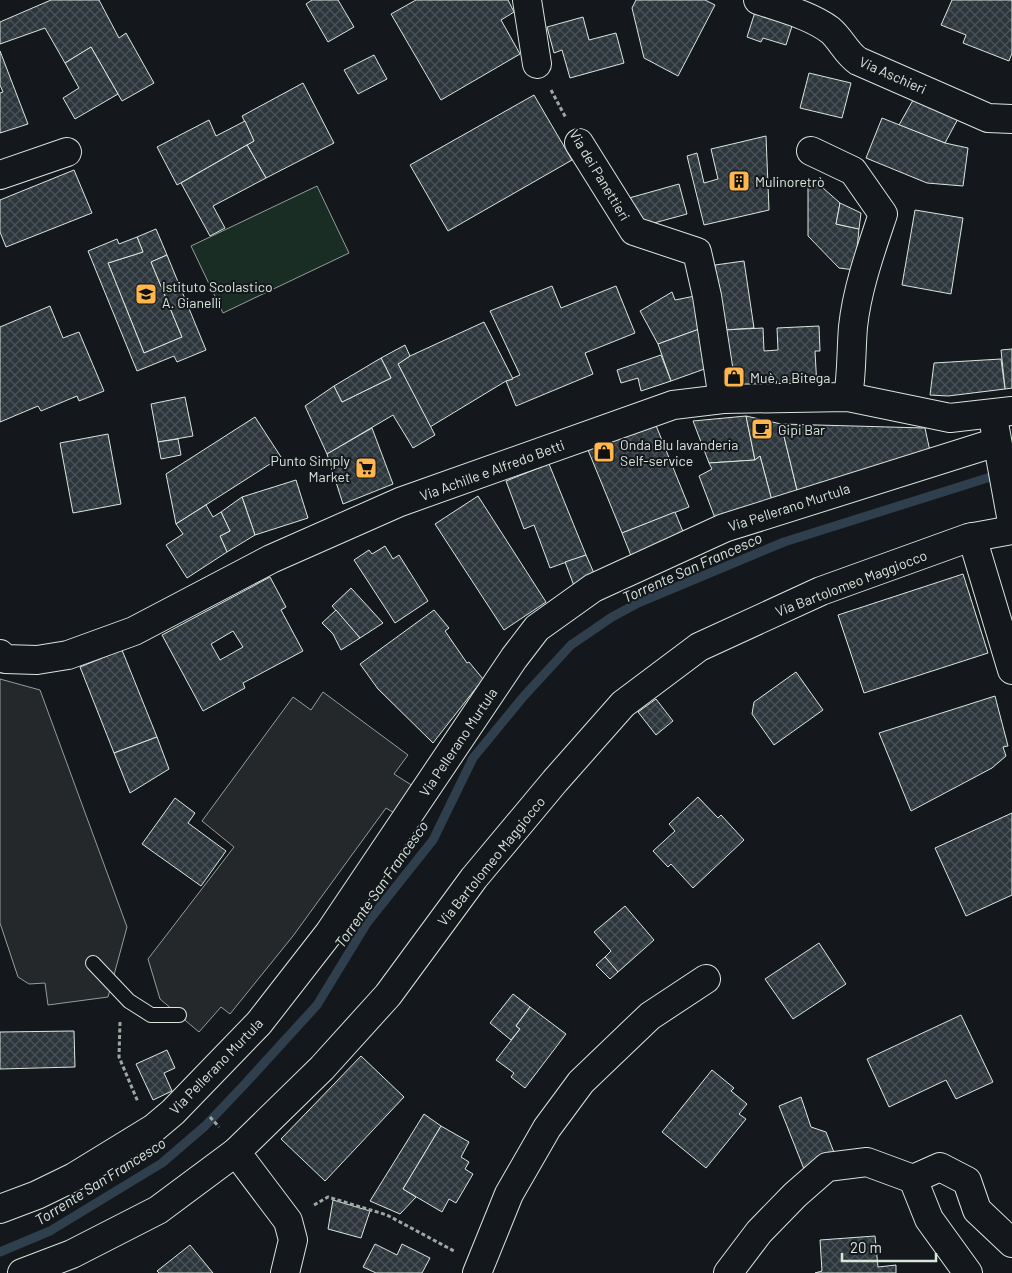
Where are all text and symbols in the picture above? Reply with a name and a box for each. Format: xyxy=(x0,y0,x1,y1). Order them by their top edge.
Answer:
street label: Via Aschieri xyxy=(857,53,929,97)
street label: Via dei Panettieri xyxy=(566,126,634,224)
building icon: Mulinoretrò xyxy=(727,169,751,193)
place label: Mulinoretrò xyxy=(755,173,824,190)
place label: Istituto Scolastico A. Gianelli xyxy=(162,278,273,311)
school or university icon: Istituto Scolastico A. Gianelli xyxy=(134,282,158,306)
shop icon: Muè, a Bitega xyxy=(722,365,746,389)
place label: Muè, a Bitega xyxy=(750,369,831,386)
cafe icon: Gipi Bar xyxy=(750,417,774,441)
place label: Gipi Bar xyxy=(778,421,825,438)
street label: Via Achille e Alfredo Betti xyxy=(417,436,567,504)
place label: Onda Blu lavanderia Self-service xyxy=(620,436,738,469)
shop icon: Onda Blu lavanderia Self-service xyxy=(592,440,616,464)
place label: Punto Simply Market xyxy=(271,452,351,485)
supermarket icon: Punto Simply Market xyxy=(354,456,378,480)
street label: Via Pellerano Murtula xyxy=(726,479,852,535)
water label: Torrente San Francesco xyxy=(620,528,765,606)
street label: Via Bartolomeo Maggiocco xyxy=(773,546,929,620)
street label: Via Pellerano Murtula xyxy=(415,685,501,799)
street label: Via Bartolomeo Maggiocco xyxy=(434,793,548,929)
water label: Torrente San Francesco xyxy=(330,817,432,951)
street label: Via Pellerano Murtula xyxy=(166,1014,266,1118)
water label: Torrente San Francesco xyxy=(31,1133,169,1229)
scale bar xyxy=(842,1230,936,1262)
text: 20 m xyxy=(850,1238,882,1256)

